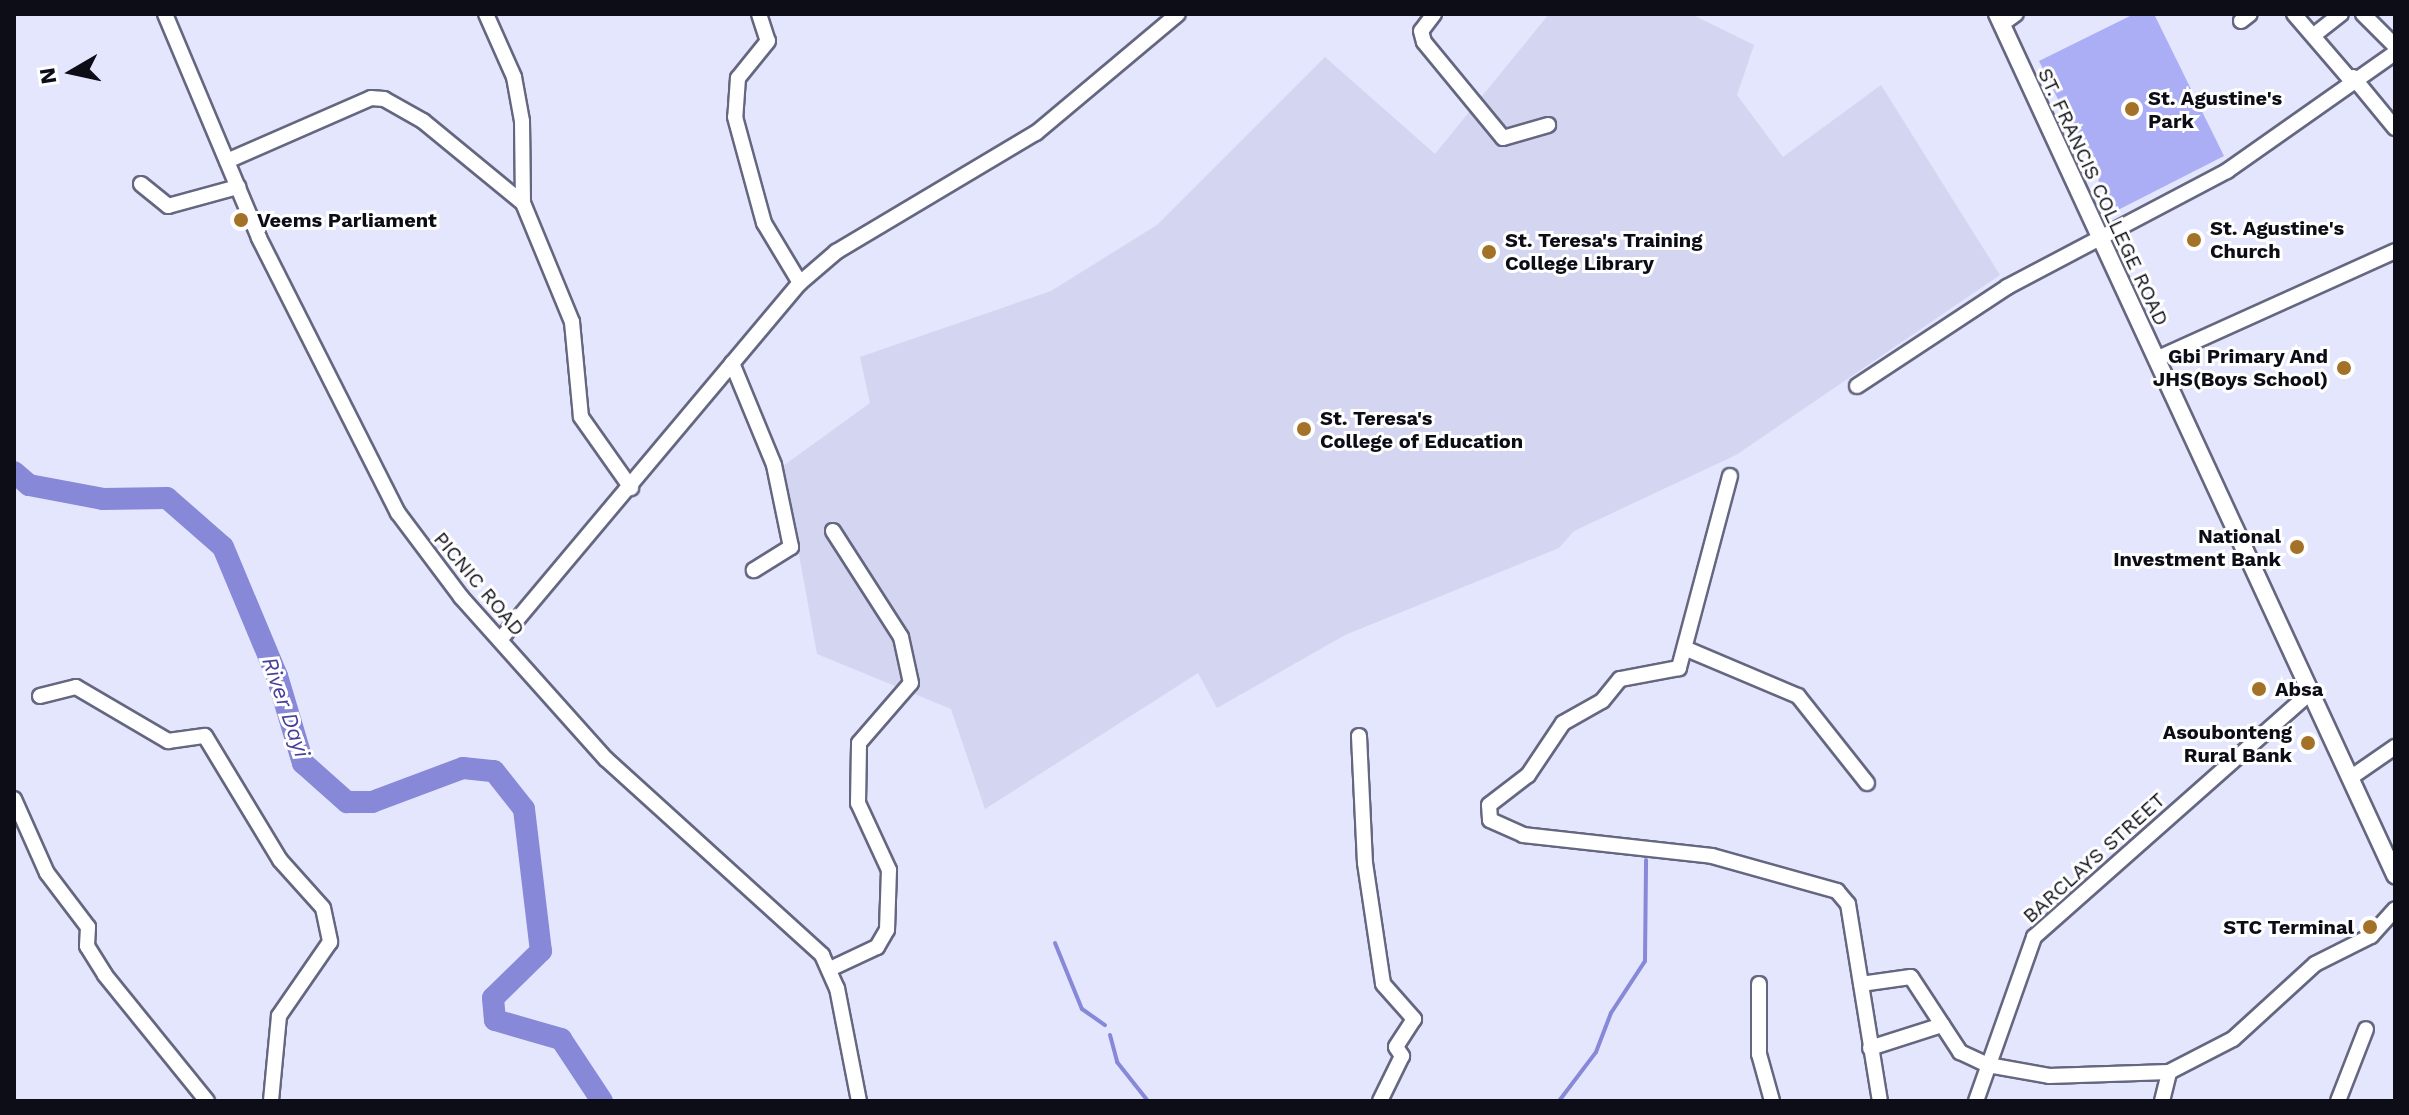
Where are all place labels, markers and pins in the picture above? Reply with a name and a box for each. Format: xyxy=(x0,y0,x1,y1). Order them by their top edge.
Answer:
place label: St. Agustine's Park xyxy=(2148,86,2283,133)
marker: St. Agustine's Park xyxy=(2123,100,2141,118)
place label: Veems Parliament xyxy=(257,208,437,232)
marker: Veems Parliament xyxy=(232,211,250,229)
place label: St. Agustine's Church xyxy=(2210,216,2345,263)
place label: St. Teresa's Training College Library xyxy=(1505,228,1703,275)
marker: St. Agustine's Church xyxy=(2185,231,2203,249)
marker: St. Teresa's Training College Library xyxy=(1480,243,1498,261)
place label: Gbi Primary And JHS(Boys School) xyxy=(2153,344,2328,391)
marker: Gbi Primary And JHS(Boys School) xyxy=(2335,359,2353,377)
place label: St. Teresa's College of Education xyxy=(1320,406,1524,453)
marker: St. Teresa's College of Education xyxy=(1295,420,1313,438)
place label: National Investment Bank xyxy=(2113,524,2281,571)
marker: National Investment Bank xyxy=(2288,538,2306,556)
place label: Absa xyxy=(2275,677,2323,701)
marker: Absa xyxy=(2250,680,2268,698)
place label: Asoubonteng Rural Bank xyxy=(2163,720,2292,767)
marker: Asoubonteng Rural Bank xyxy=(2299,734,2317,752)
place label: STC Terminal xyxy=(2223,915,2354,939)
marker: STC Terminal xyxy=(2361,918,2379,936)

